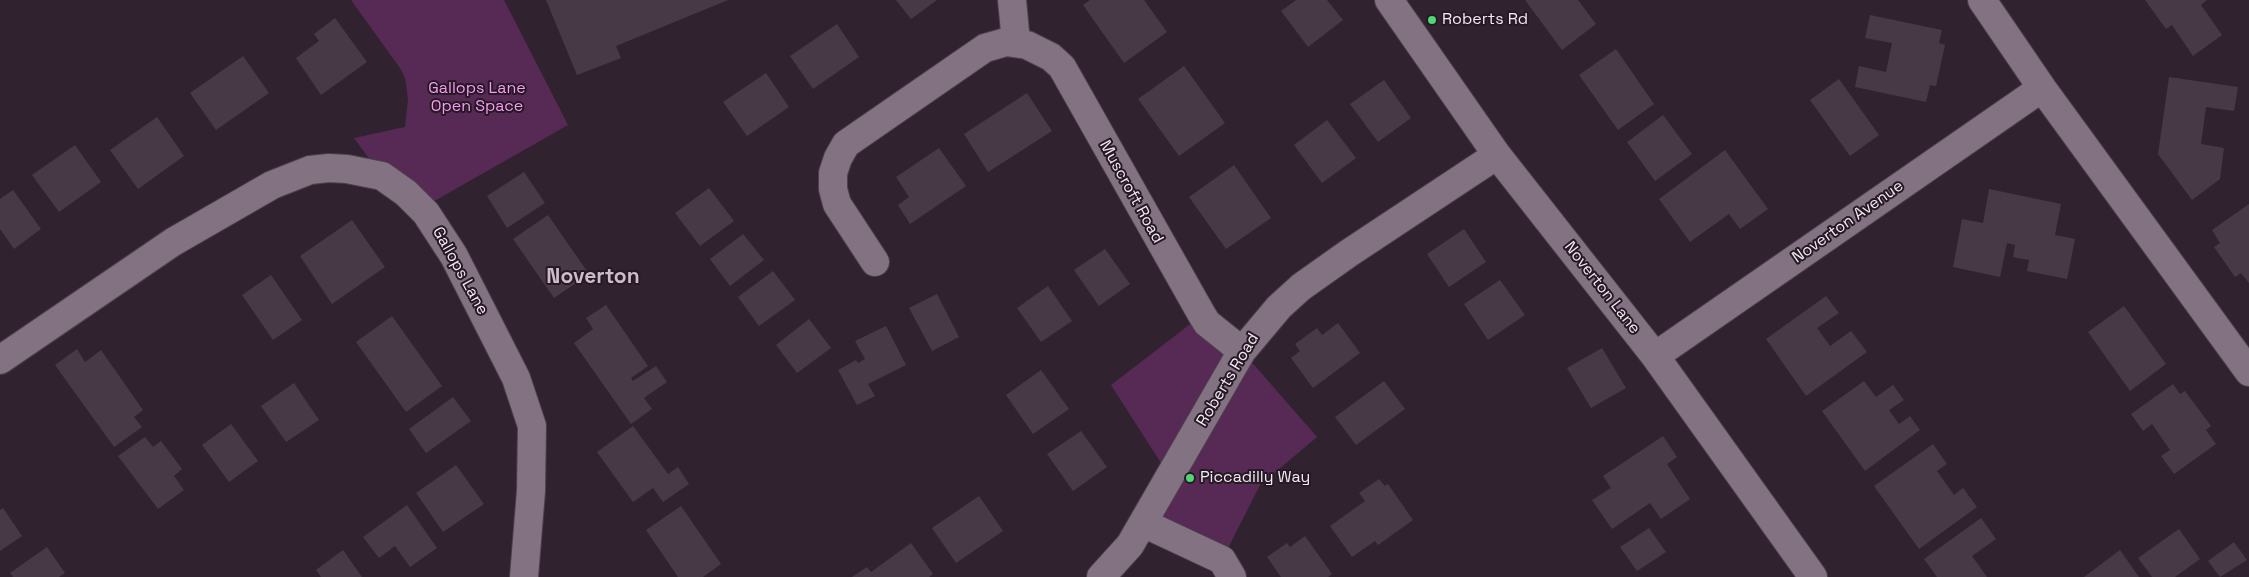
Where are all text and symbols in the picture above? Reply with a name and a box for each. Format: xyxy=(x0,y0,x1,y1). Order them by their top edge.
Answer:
place label: Roberts Rd xyxy=(1442,10,1528,30)
marker: Roberts Rd xyxy=(1426,14,1438,26)
park label: Gallops Lane Open Space xyxy=(428,79,526,117)
street label: Muscroft Road xyxy=(1095,137,1167,247)
street label: Noverton Avenue xyxy=(1789,176,1907,268)
street label: Gallops Lane xyxy=(428,224,492,318)
street label: Noverton Lane xyxy=(1560,238,1644,338)
district label: Noverton xyxy=(546,264,640,290)
street label: Roberts Road xyxy=(1193,330,1263,430)
place label: Piccadilly Way xyxy=(1200,468,1310,488)
marker: Piccadilly Way xyxy=(1184,472,1196,484)

